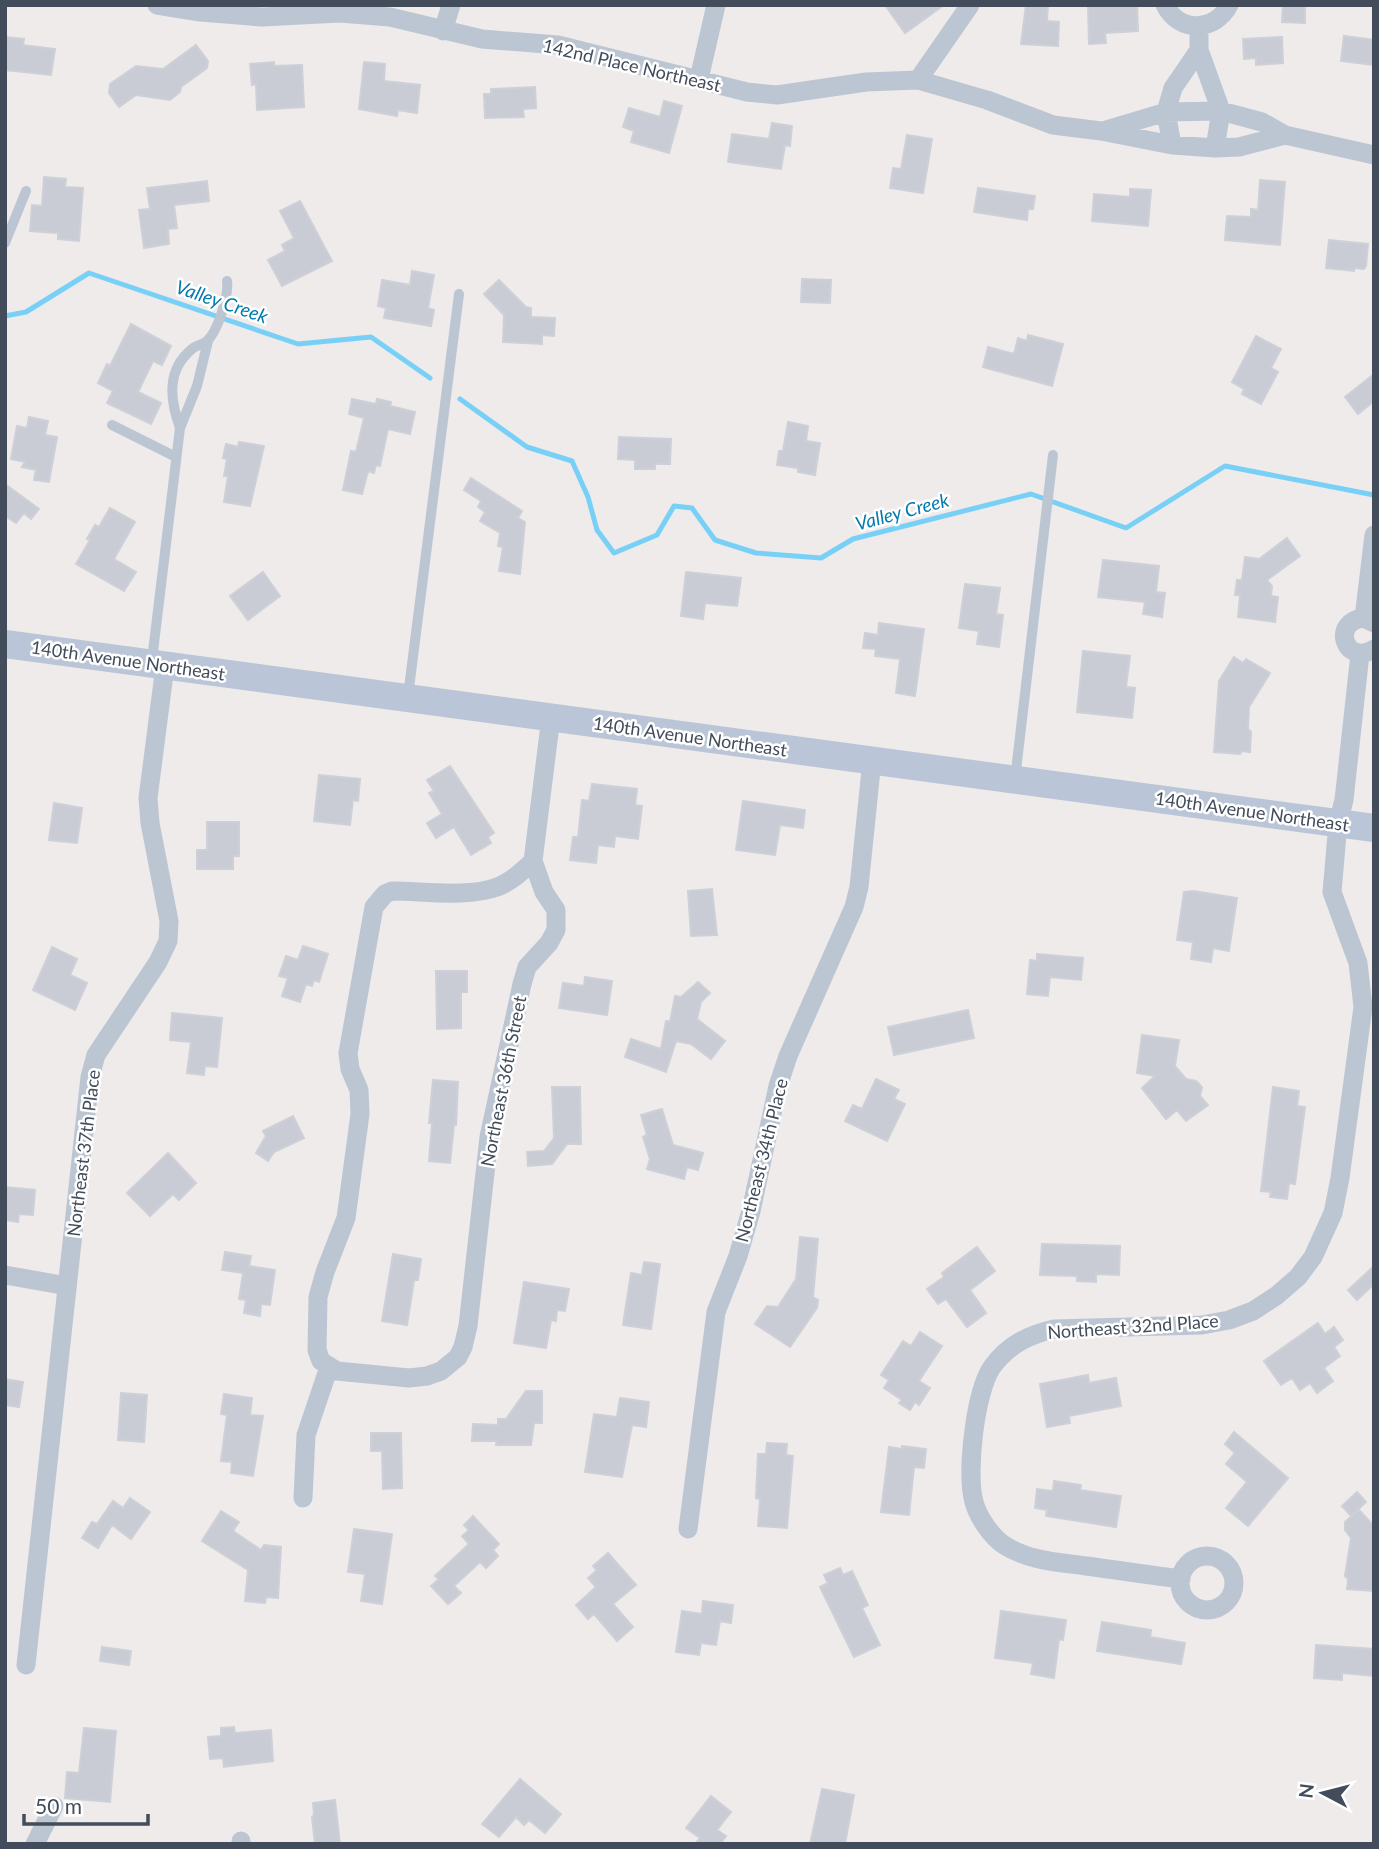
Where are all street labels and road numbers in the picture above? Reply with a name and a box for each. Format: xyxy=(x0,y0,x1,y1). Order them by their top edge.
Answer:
street label: 142nd Place Northeast xyxy=(541,34,724,96)
street label: 140th Avenue Northeast xyxy=(30,636,227,685)
street label: 140th Avenue Northeast xyxy=(592,712,789,761)
street label: 140th Avenue Northeast xyxy=(1154,787,1351,836)
street label: Northeast 36th Street xyxy=(476,993,530,1168)
street label: Northeast 37th Place xyxy=(62,1068,104,1238)
street label: Northeast 34th Place xyxy=(730,1076,792,1244)
street label: Northeast 32nd Place xyxy=(1047,1309,1219,1343)

